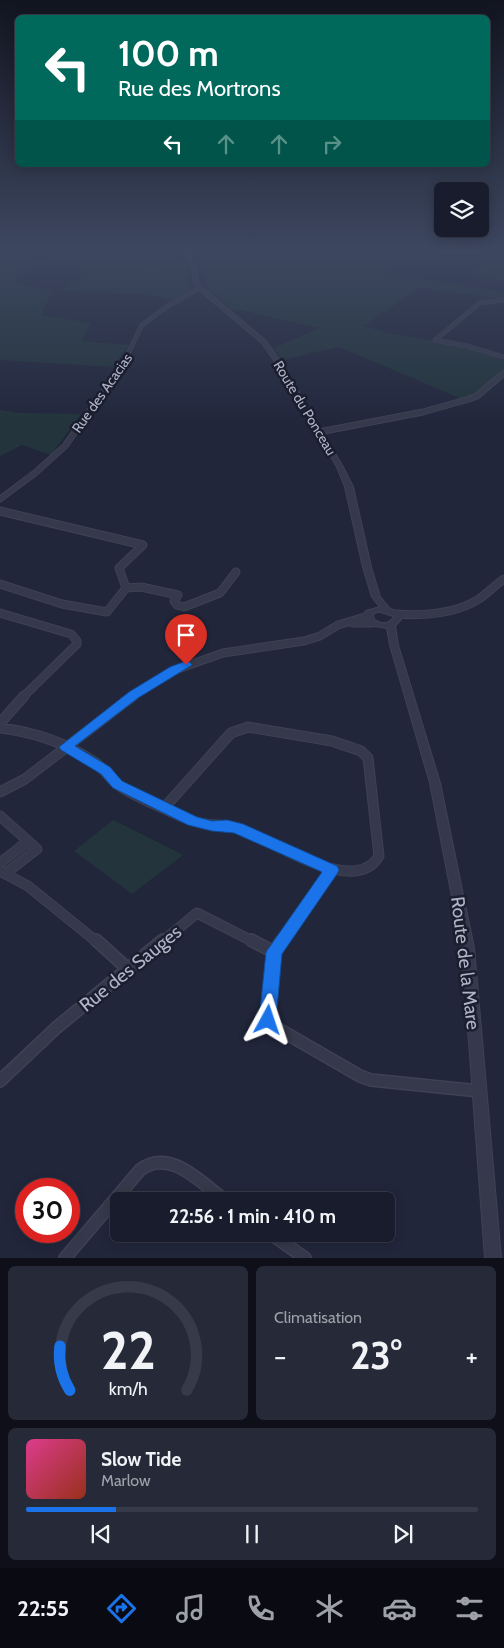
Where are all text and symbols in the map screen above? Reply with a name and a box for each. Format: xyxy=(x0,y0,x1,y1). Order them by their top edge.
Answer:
text: 100 m xyxy=(118,32,219,75)
icon: left xyxy=(35,35,100,100)
text: Rue des Mortrons xyxy=(118,75,281,102)
icon: left xyxy=(159,130,187,158)
icon: ahead xyxy=(212,130,240,158)
icon: ahead xyxy=(265,130,293,158)
icon: right xyxy=(318,130,346,158)
map controls xyxy=(434,182,489,237)
button: layers xyxy=(434,182,489,237)
street label: Rue des Acacias xyxy=(68,350,136,436)
street label: Route du Ponceau xyxy=(270,357,340,459)
pin xyxy=(165,614,207,665)
icon: arrive xyxy=(172,621,200,649)
street label: Route de la Mare xyxy=(446,895,485,1031)
street label: Rue des Sauges xyxy=(75,920,186,1017)
position arrow xyxy=(241,993,293,1045)
speed limit sign: 30 xyxy=(15,1178,80,1243)
text: 22:56 · 1 min · 410 m xyxy=(169,1205,336,1228)
text: Climatisation xyxy=(274,1308,362,1327)
text: 22 xyxy=(100,1319,156,1382)
text: 23° xyxy=(350,1332,402,1379)
text: − xyxy=(274,1339,286,1373)
text: + xyxy=(466,1339,478,1373)
text: km/h xyxy=(108,1378,148,1399)
text: Slow Tide xyxy=(101,1448,181,1471)
text: Marlow xyxy=(101,1471,151,1490)
icon: previous xyxy=(87,1520,115,1548)
icon: pause xyxy=(238,1520,266,1548)
icon: next xyxy=(389,1520,417,1548)
icon: directions xyxy=(104,1591,139,1626)
icon: music xyxy=(173,1591,208,1626)
icon: phone xyxy=(243,1591,278,1626)
icon: climate xyxy=(312,1591,347,1626)
icon: car xyxy=(382,1591,417,1626)
icon: filters xyxy=(452,1591,487,1626)
text: 22:55 xyxy=(17,1595,69,1622)

